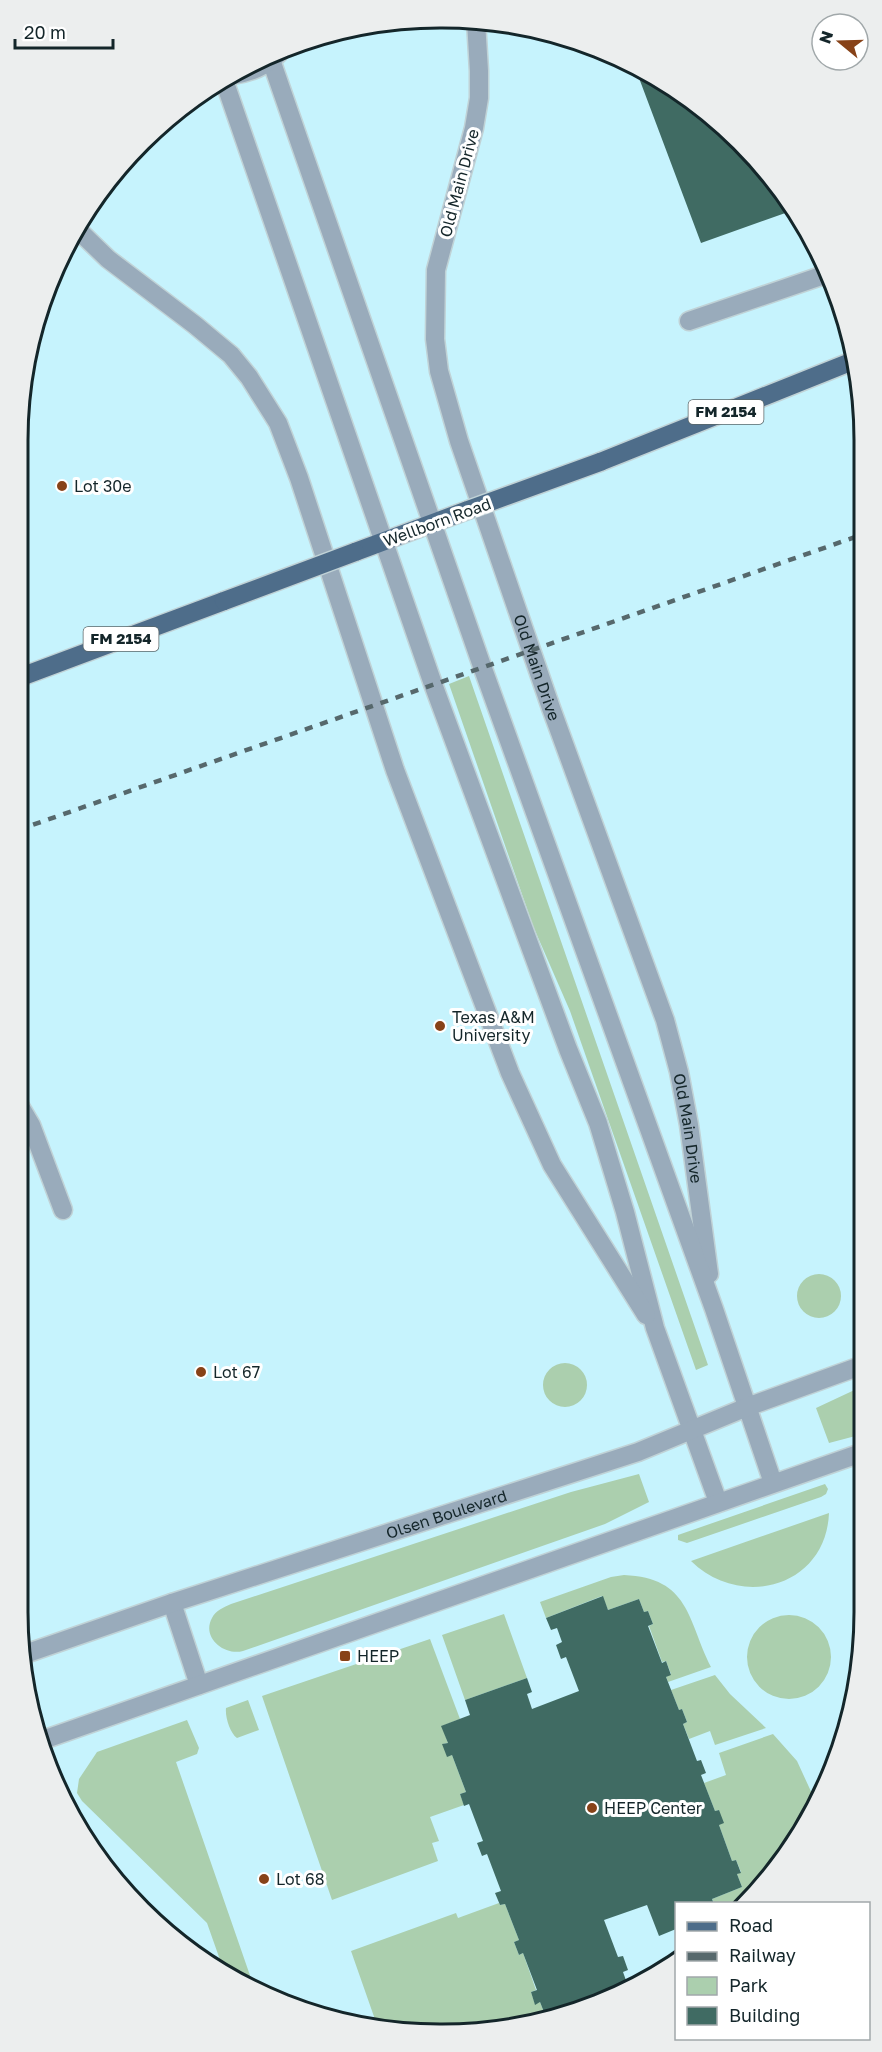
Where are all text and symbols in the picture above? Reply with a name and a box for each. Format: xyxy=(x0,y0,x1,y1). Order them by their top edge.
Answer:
scale bar xyxy=(15,12,112,50)
north arrow xyxy=(810,12,870,72)
text: 20 m xyxy=(24,21,66,43)
text: N xyxy=(814,28,837,46)
street label: Old Main Drive xyxy=(435,127,483,239)
road number: FM 2154 xyxy=(688,400,764,424)
place label: Lot 30e xyxy=(74,476,132,496)
marker: Lot 30e xyxy=(55,479,69,493)
street label: Wellborn Road xyxy=(381,493,493,551)
street label: Old Main Drive xyxy=(509,612,565,723)
road number: FM 2154 xyxy=(84,627,158,651)
place label: Texas A&M University xyxy=(452,1007,535,1045)
marker: Texas A&M University xyxy=(433,1019,447,1033)
street label: Old Main Drive xyxy=(669,1071,707,1185)
place label: Lot 67 xyxy=(213,1362,260,1382)
marker: Lot 67 xyxy=(194,1365,208,1379)
street label: Olsen Boulevard xyxy=(383,1485,509,1543)
place label: HEEP xyxy=(357,1646,399,1666)
marker: HEEP xyxy=(338,1649,352,1663)
place label: HEEP Center xyxy=(604,1798,702,1818)
marker: HEEP Center xyxy=(585,1801,599,1815)
place label: Lot 68 xyxy=(276,1869,324,1889)
marker: Lot 68 xyxy=(257,1872,271,1886)
legend xyxy=(675,1902,870,2040)
text: Road xyxy=(729,1914,773,1936)
text: Railway xyxy=(729,1944,796,1966)
text: Park xyxy=(729,1974,768,1996)
text: Building xyxy=(729,2004,800,2026)

